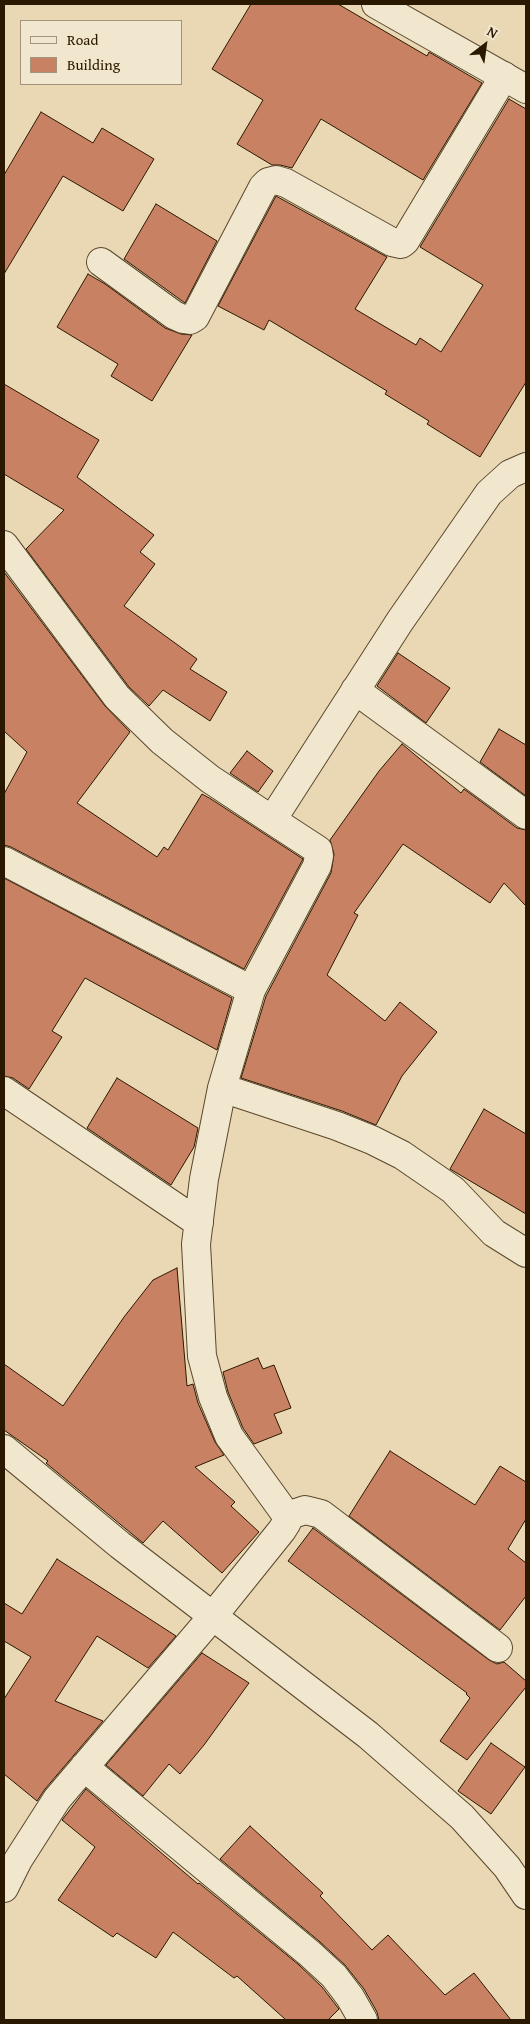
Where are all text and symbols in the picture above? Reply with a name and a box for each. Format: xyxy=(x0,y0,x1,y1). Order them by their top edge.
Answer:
legend xyxy=(20,20,182,85)
north arrow xyxy=(460,20,510,70)
text: N xyxy=(483,21,502,43)
text: Road xyxy=(67,29,98,50)
text: Building xyxy=(67,54,120,75)

